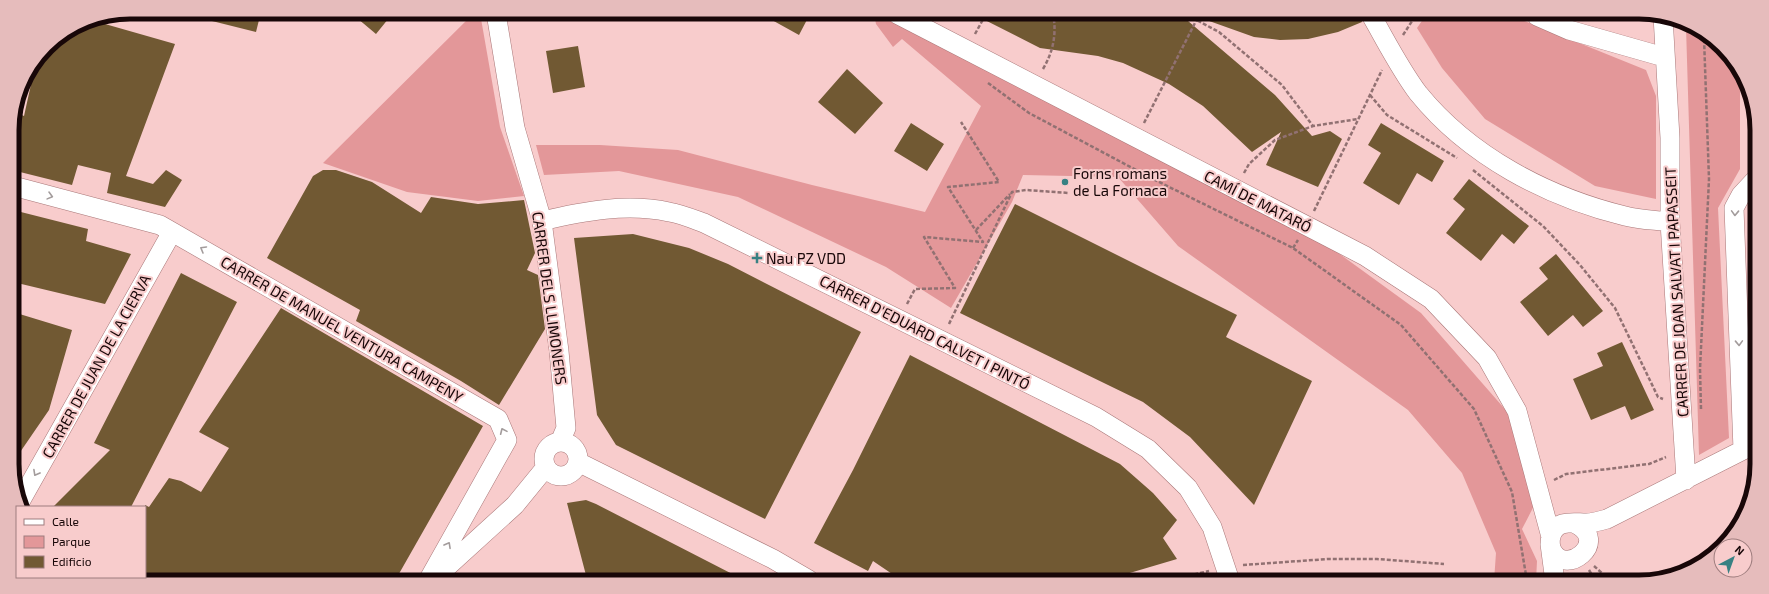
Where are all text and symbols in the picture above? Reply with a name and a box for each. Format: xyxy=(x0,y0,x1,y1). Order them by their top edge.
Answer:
place label: Forns romans de La Fornaca xyxy=(1073,164,1167,199)
street label: CAMÍ DE MATARÓ xyxy=(1201,166,1315,236)
street label: CARRER DE JOAN SALVAT I PAPASSEIT xyxy=(1660,166,1692,418)
marker: Forns romans de La Fornaca xyxy=(1060,177,1070,187)
one-way arrow xyxy=(47,192,54,200)
street label: CARRER DELS LLIMONERS xyxy=(529,210,571,386)
one-way arrow xyxy=(1731,210,1739,216)
one-way arrow xyxy=(199,247,207,254)
place label: Nau PZ VDD xyxy=(766,249,846,267)
street label: CARRER DE MANUEL VENTURA CAMPENY xyxy=(218,252,467,406)
marker: Nau PZ VDD xyxy=(751,252,763,264)
street label: CARRER DE JUAN DE LA CIERVA xyxy=(38,271,154,461)
street label: CARRER D'EDUARD CALVET I PINTÓ xyxy=(817,271,1033,393)
one-way arrow xyxy=(1735,340,1743,346)
one-way arrow xyxy=(500,428,508,435)
one-way arrow xyxy=(33,469,41,476)
legend xyxy=(16,506,146,578)
text: Calle xyxy=(52,514,79,528)
text: Parque xyxy=(52,534,90,548)
north arrow xyxy=(1713,538,1753,578)
one-way arrow xyxy=(444,542,451,549)
text: N xyxy=(1733,543,1747,558)
text: Edificio xyxy=(52,554,92,568)

